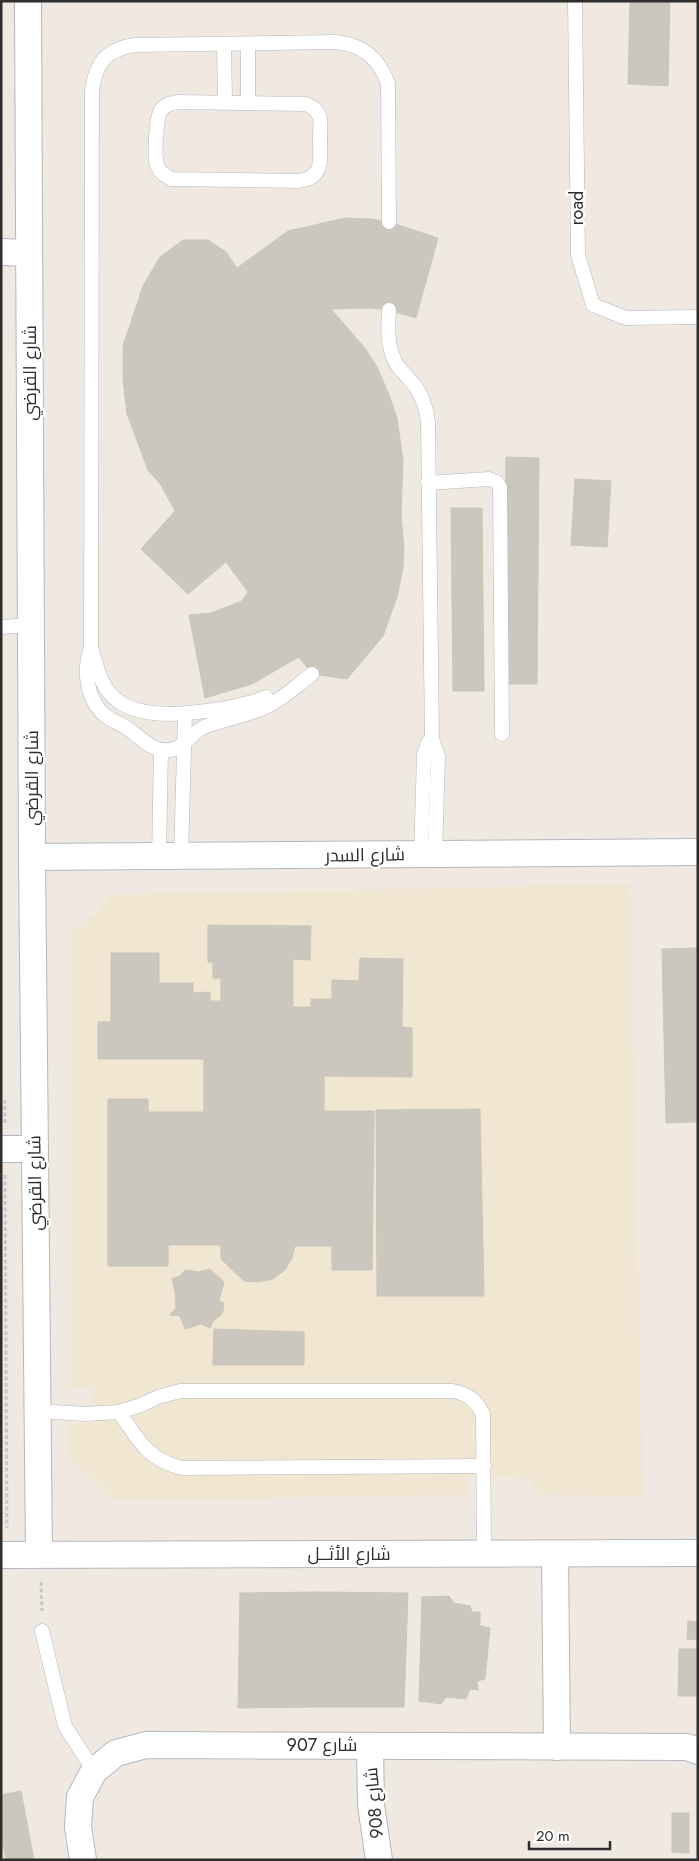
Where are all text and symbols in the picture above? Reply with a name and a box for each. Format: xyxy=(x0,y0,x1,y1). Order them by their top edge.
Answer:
street label: road xyxy=(564,191,590,225)
street label: شارع القرضي xyxy=(17,325,43,421)
street label: شارع القرضي xyxy=(19,730,45,826)
street label: شارع السدر xyxy=(324,841,405,869)
street label: شارع القرضي xyxy=(21,1135,49,1231)
street label: شارع الأثــل xyxy=(307,1541,391,1567)
street label: شارع 907 xyxy=(287,1732,357,1758)
street label: شارع 908 xyxy=(358,1766,390,1840)
scale bar xyxy=(529,1818,610,1850)
text: 20 m xyxy=(536,1825,570,1847)

